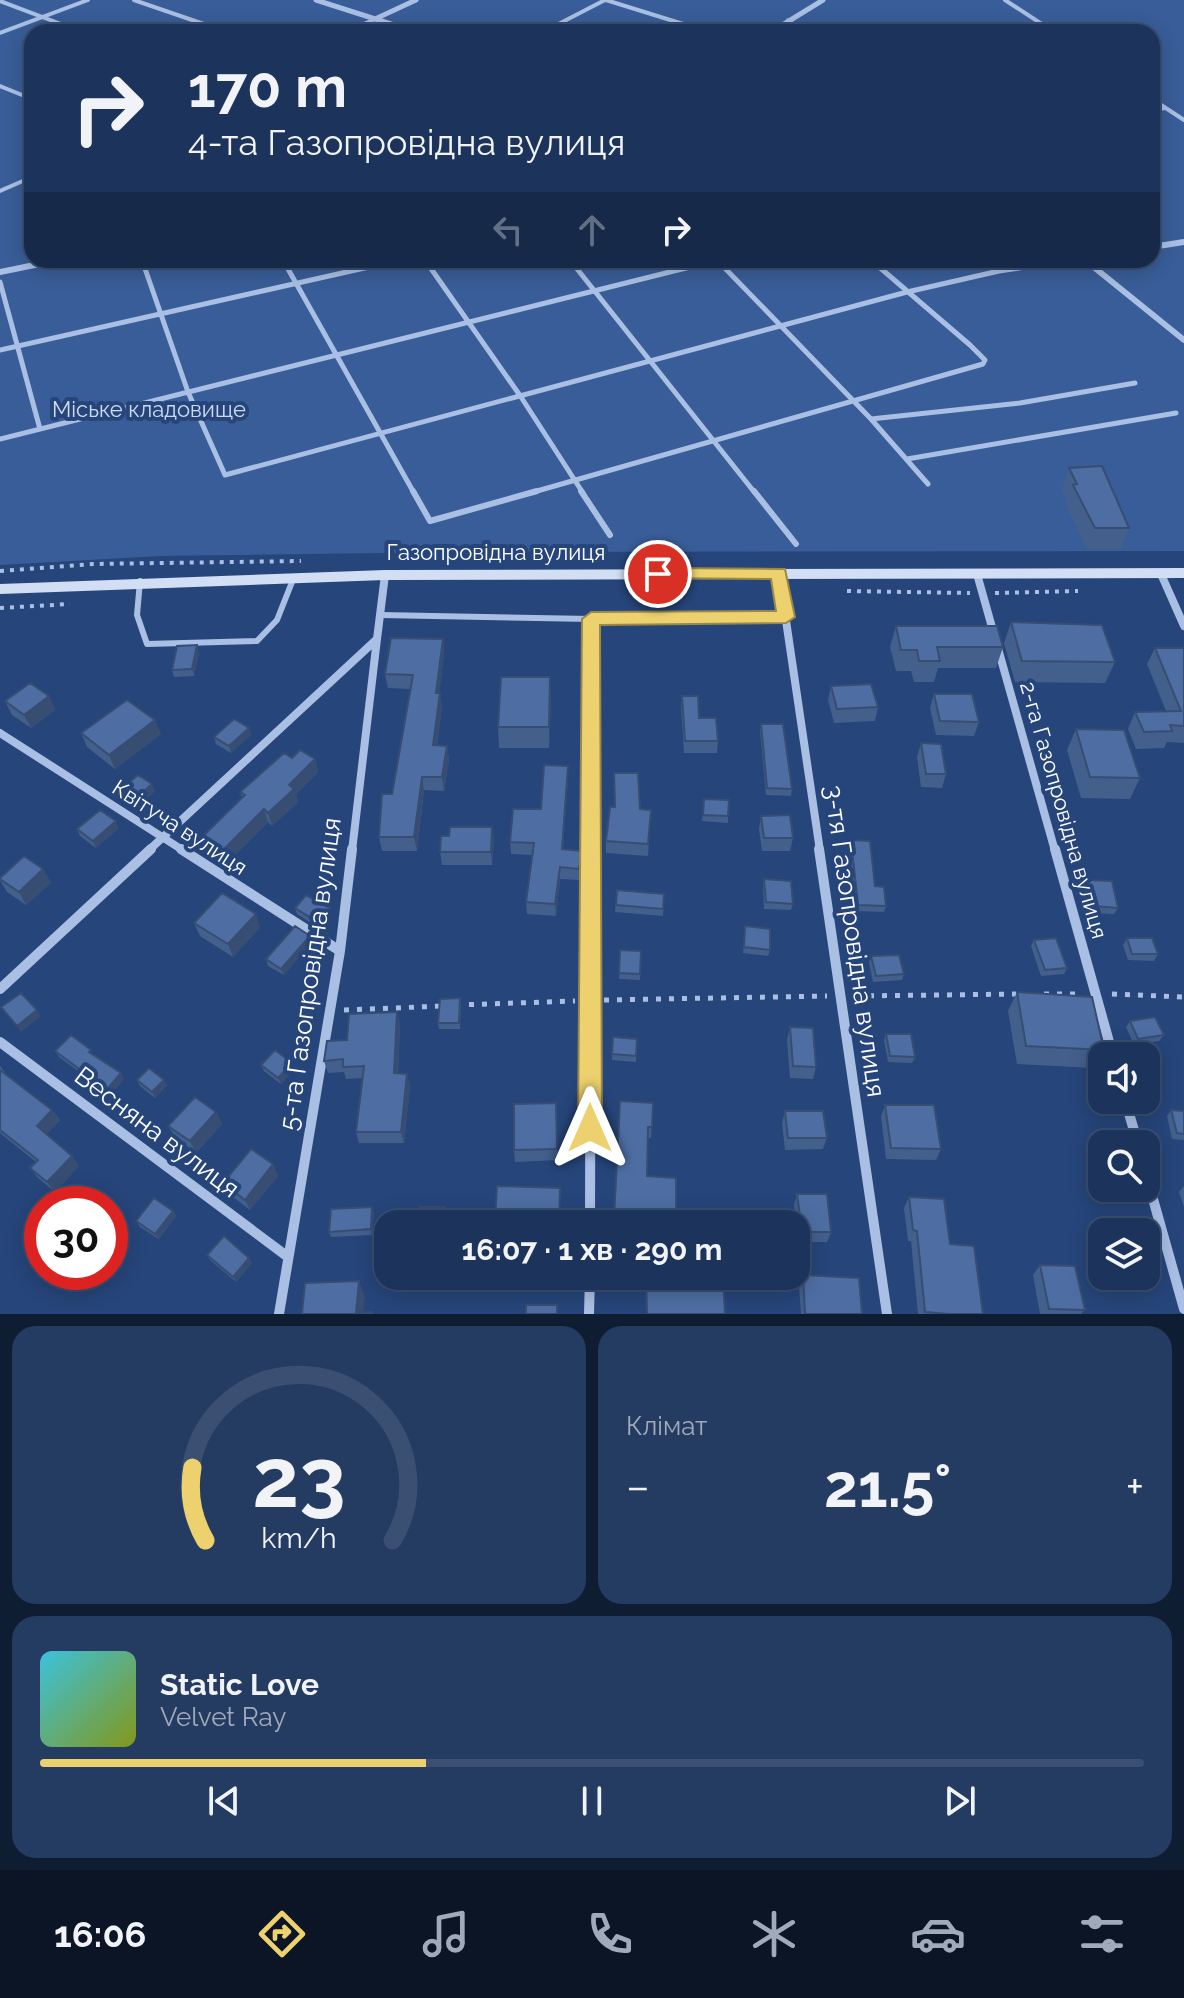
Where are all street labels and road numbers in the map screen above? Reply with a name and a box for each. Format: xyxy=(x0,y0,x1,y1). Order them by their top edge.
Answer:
street label: Газопровідна вулиця xyxy=(387,539,605,565)
street label: 2-га Газопровідна вулиця xyxy=(1015,679,1113,941)
street label: Квітуча вулиця xyxy=(108,774,252,880)
street label: 3-тя Газопровідна вулиця xyxy=(818,783,892,1099)
street label: 5-та Газопровідна вулиця xyxy=(273,816,347,1132)
street label: Весняна вулиця xyxy=(69,1060,245,1204)

